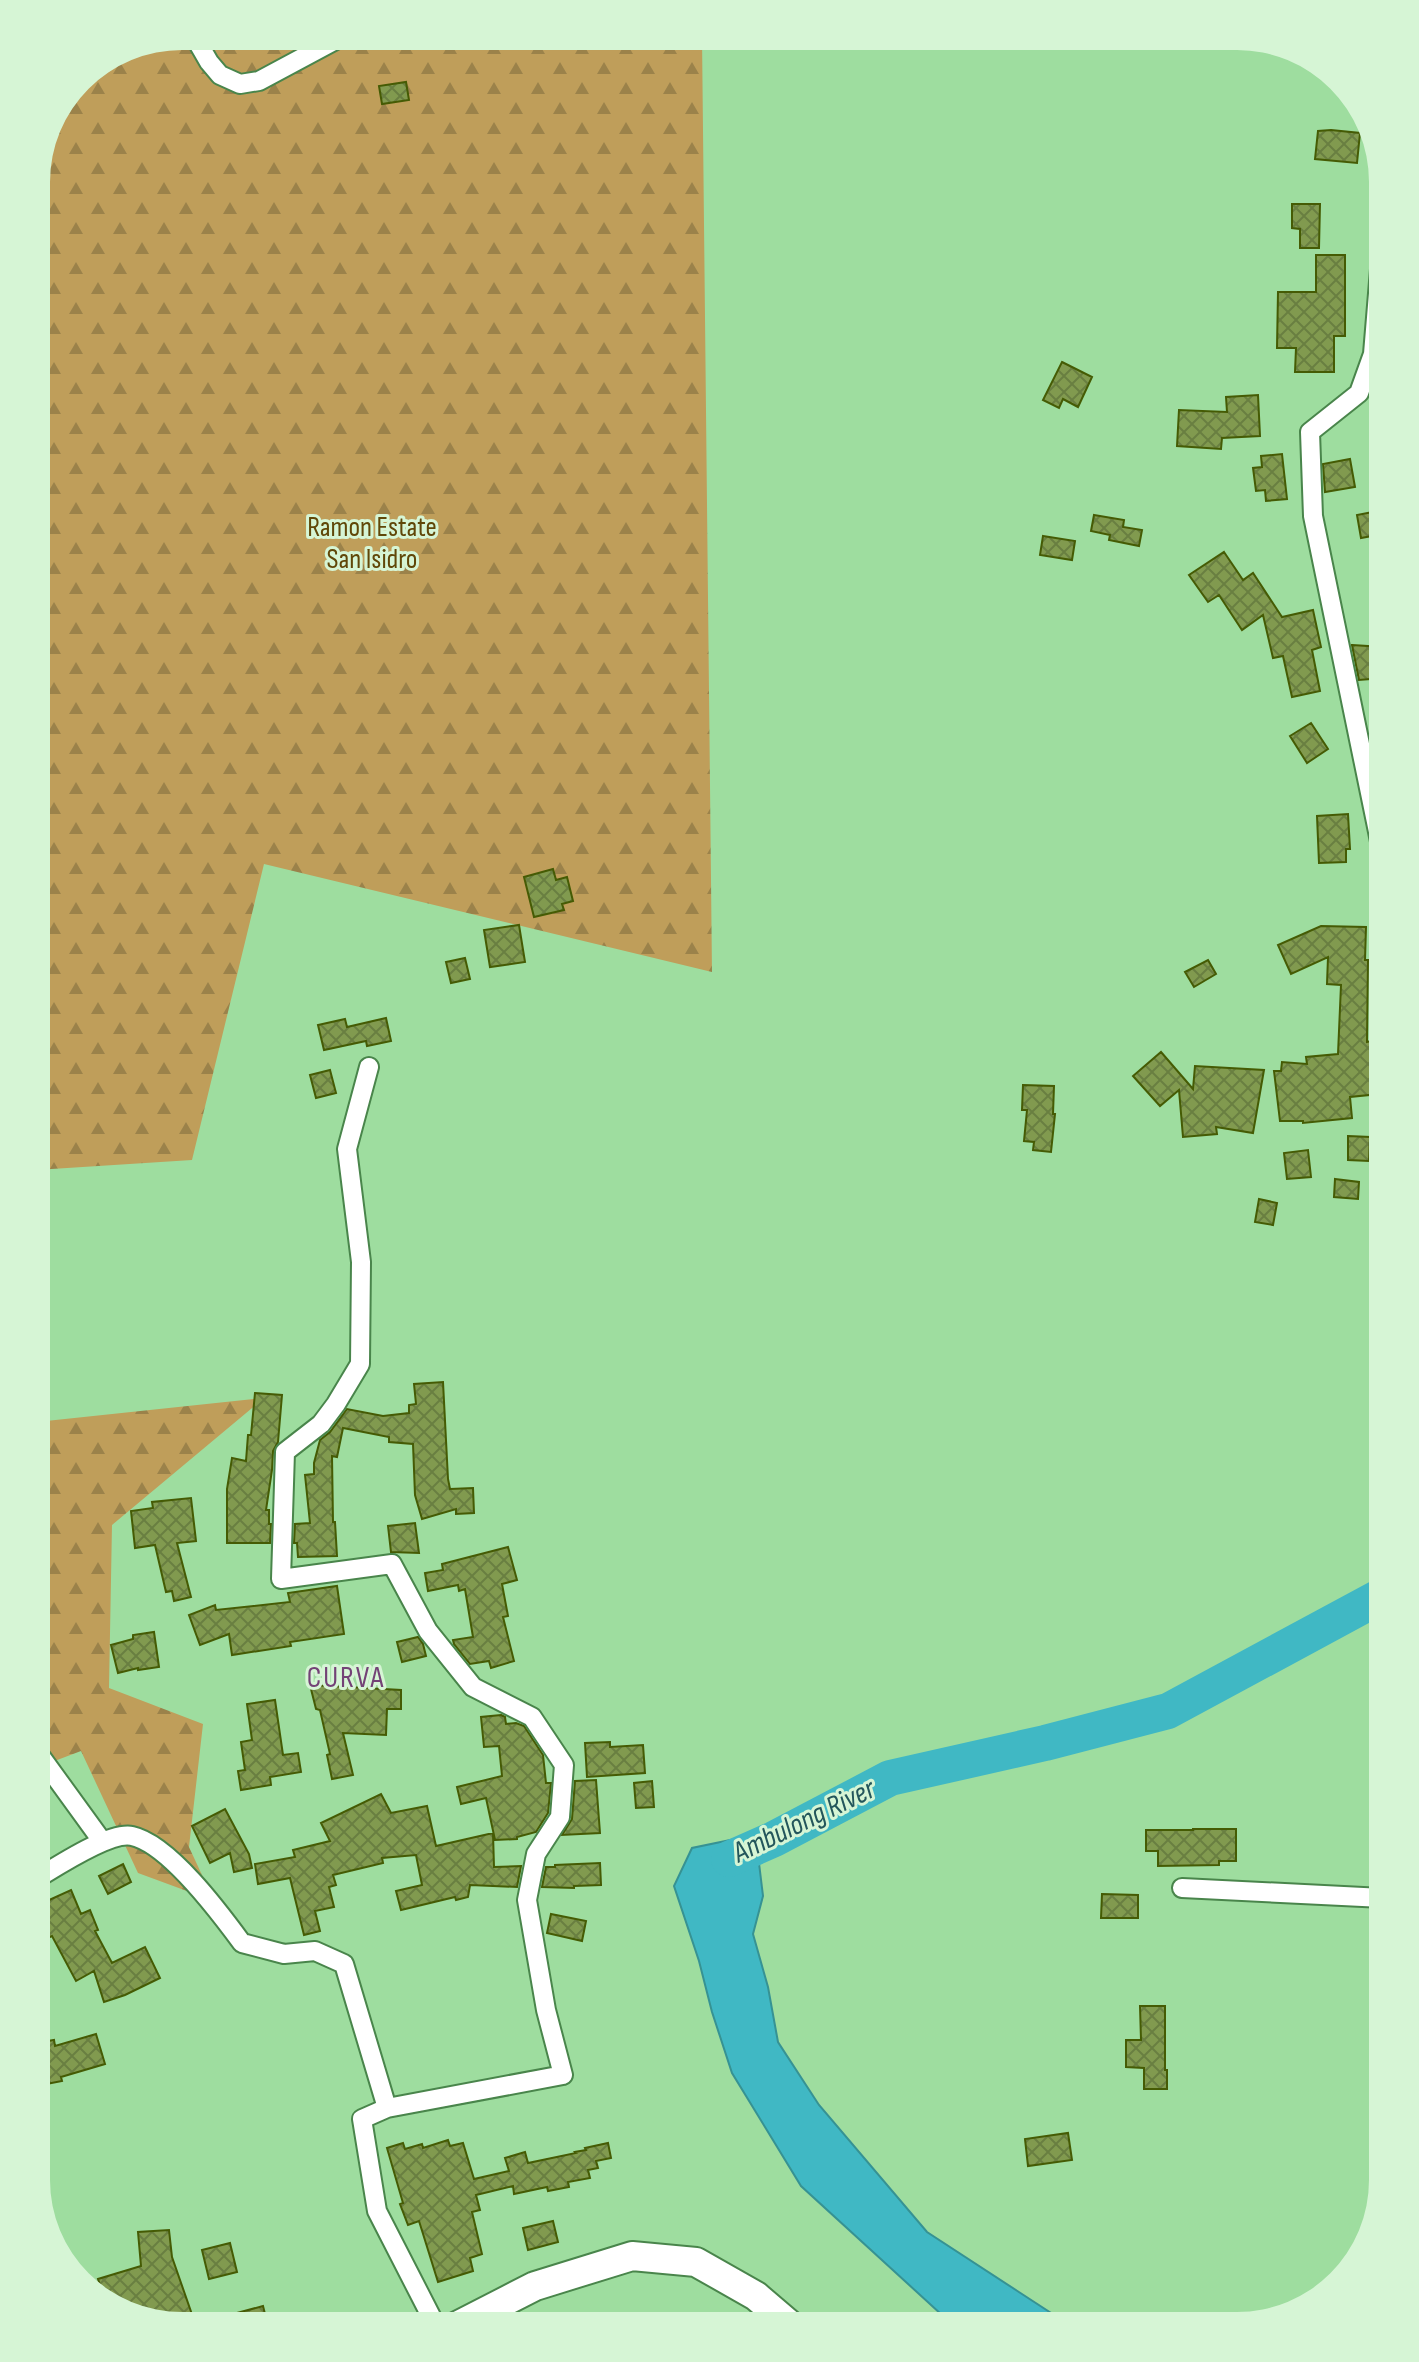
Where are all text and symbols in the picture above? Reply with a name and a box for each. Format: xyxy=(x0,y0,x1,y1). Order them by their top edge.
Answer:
park label: Ramon Estate San Isidro xyxy=(307,511,437,576)
district label: CURVA xyxy=(307,1660,385,1696)
water label: Ambulong River xyxy=(726,1770,882,1871)

